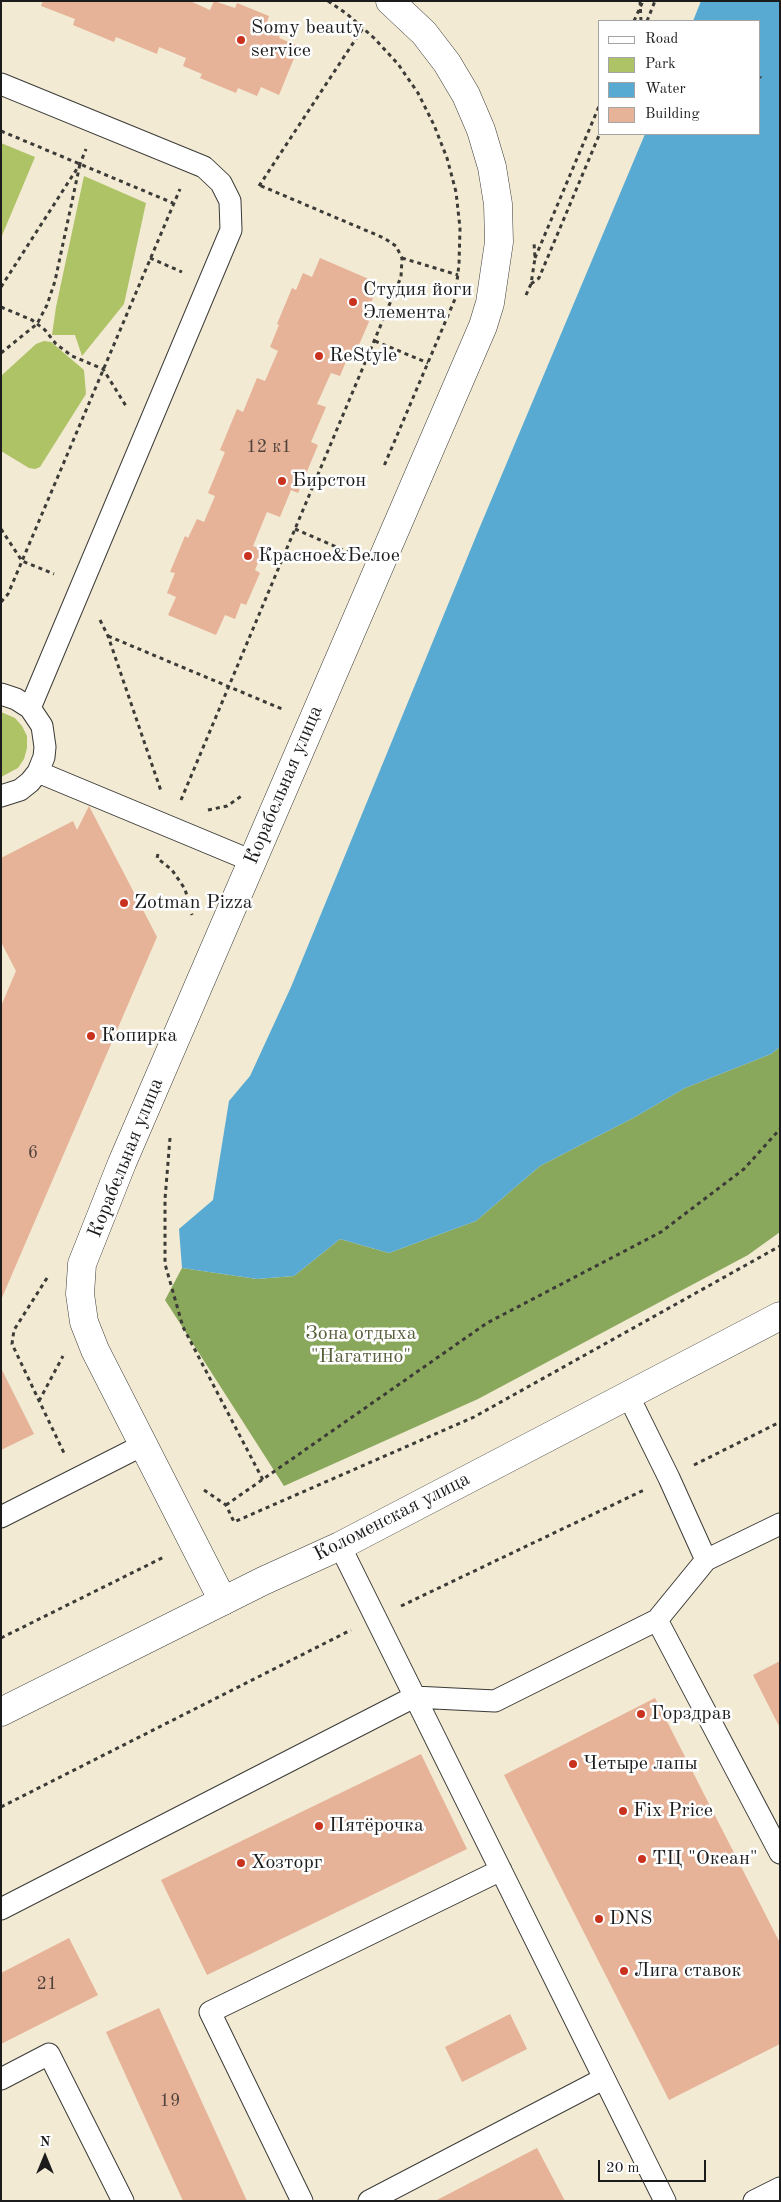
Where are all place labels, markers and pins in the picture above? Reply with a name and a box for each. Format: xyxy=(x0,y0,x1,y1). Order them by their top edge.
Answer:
place label: Somy beauty service xyxy=(251,16,363,63)
marker: Somy beauty service xyxy=(235,34,247,46)
place label: Студия йоги Элемента xyxy=(363,278,472,325)
marker: Студия йоги Элемента xyxy=(347,296,359,308)
place label: ReStyle xyxy=(329,344,397,368)
marker: ReStyle xyxy=(313,350,325,362)
place label: Бирстон xyxy=(292,469,366,493)
marker: Бирстон xyxy=(276,475,288,487)
place label: Красное&Белое xyxy=(258,544,400,568)
marker: Красное&Белое xyxy=(242,550,254,562)
place label: Zotman Pizza xyxy=(134,891,253,915)
marker: Zotman Pizza xyxy=(118,897,130,909)
place label: Копирка xyxy=(101,1024,177,1048)
marker: Копирка xyxy=(85,1030,97,1042)
place label: Горздрав xyxy=(651,1702,731,1726)
marker: Горздрав xyxy=(635,1708,647,1720)
place label: Четыре лапы xyxy=(583,1752,698,1776)
marker: Четыре лапы xyxy=(567,1758,579,1770)
place label: Fix Price xyxy=(633,1799,713,1823)
marker: Fix Price xyxy=(617,1805,629,1817)
place label: Пятёрочка xyxy=(329,1814,424,1838)
marker: Пятёрочка xyxy=(313,1820,325,1832)
place label: ТЦ "Океан" xyxy=(652,1847,758,1871)
place label: Хозторг xyxy=(251,1851,322,1875)
marker: ТЦ "Океан" xyxy=(636,1853,648,1865)
marker: Хозторг xyxy=(235,1857,247,1869)
place label: DNS xyxy=(609,1907,652,1931)
marker: DNS xyxy=(593,1913,605,1925)
place label: Лига ставок xyxy=(634,1959,741,1983)
marker: Лига ставок xyxy=(618,1965,630,1977)

